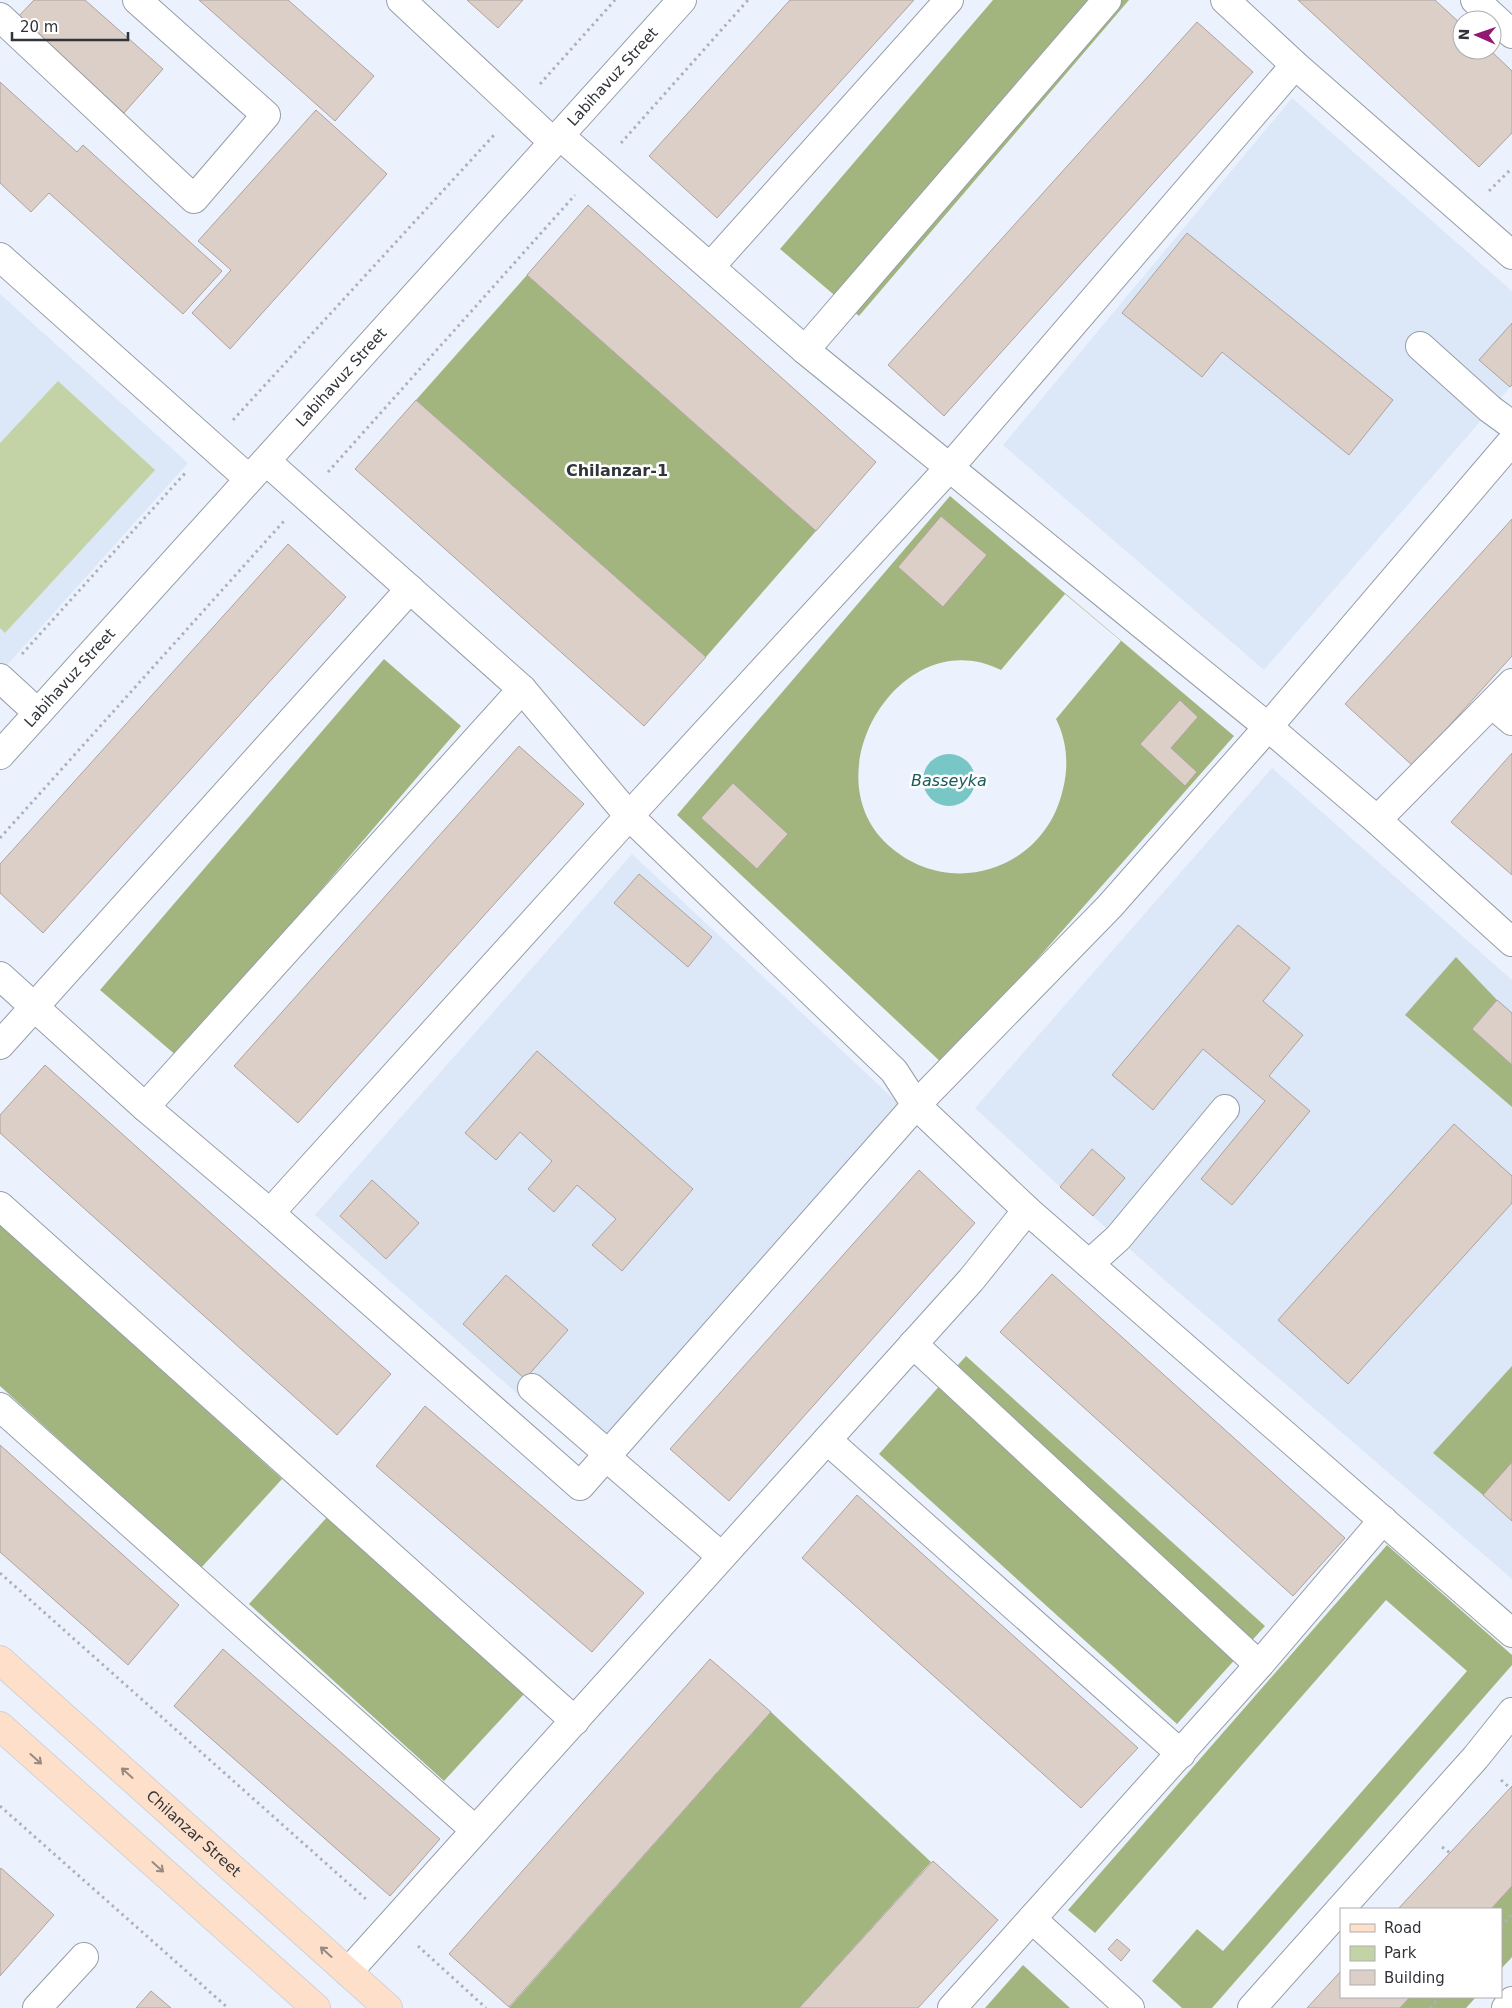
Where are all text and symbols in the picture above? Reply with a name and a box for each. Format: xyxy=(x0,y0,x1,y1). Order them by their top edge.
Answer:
scale bar xyxy=(12,10,129,42)
north arrow xyxy=(1452,10,1502,60)
text: 20 m xyxy=(20,18,58,36)
street label: Labihavuz Street xyxy=(564,24,662,130)
text: N xyxy=(1456,28,1472,41)
street label: Labihavuz Street xyxy=(292,324,390,430)
district label: Chilanzar-1 xyxy=(566,461,668,480)
street label: Labihavuz Street xyxy=(21,625,119,731)
water label: Basseyka xyxy=(911,771,987,790)
one-way arrow xyxy=(30,1753,43,1764)
one-way arrow xyxy=(120,1768,133,1779)
street label: Chilanzar Street xyxy=(143,1787,245,1881)
one-way arrow xyxy=(151,1861,164,1873)
legend xyxy=(1340,1908,1502,1998)
text: Road xyxy=(1384,1919,1422,1937)
text: Park xyxy=(1384,1944,1417,1962)
one-way arrow xyxy=(319,1946,332,1958)
text: Building xyxy=(1384,1969,1445,1987)

